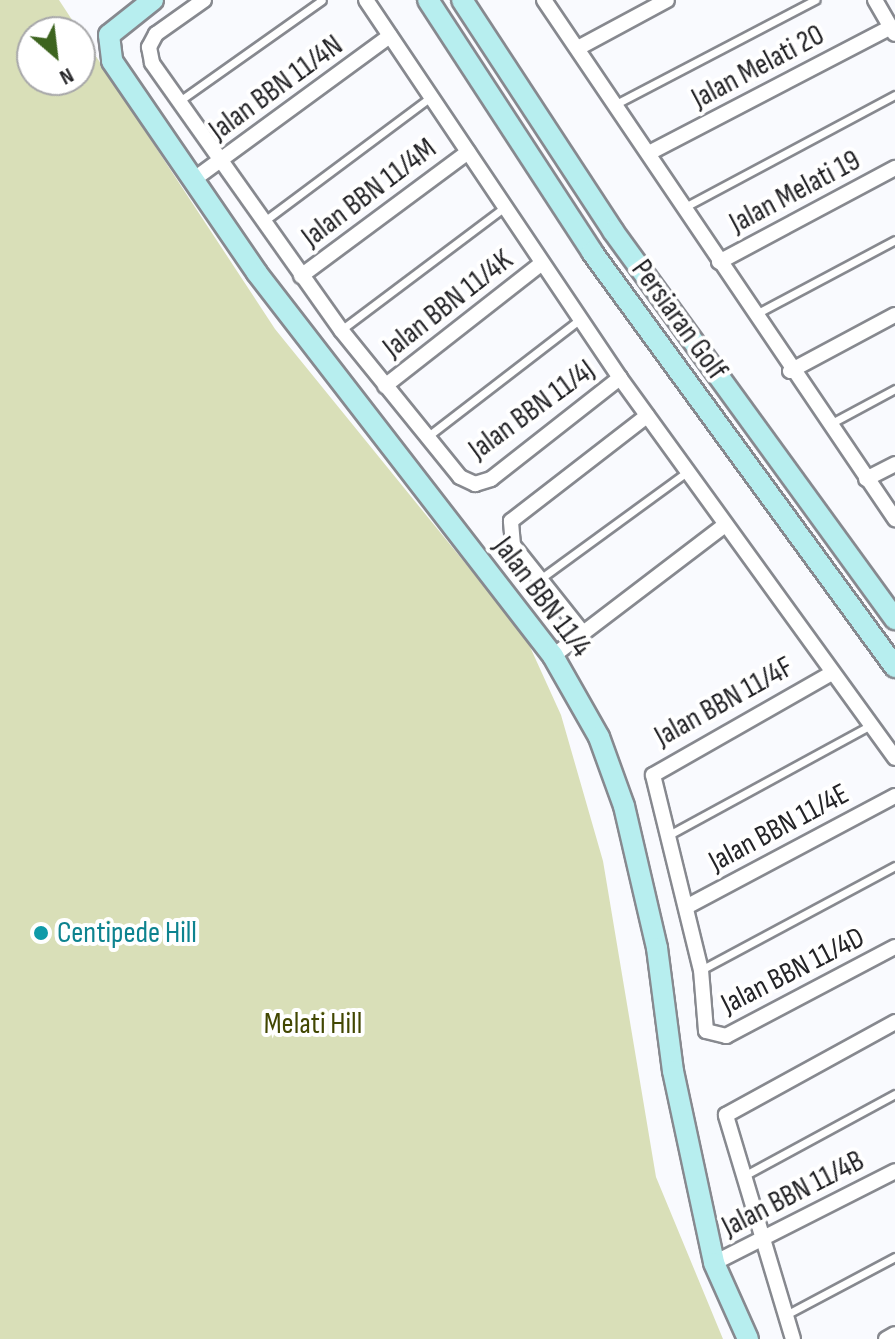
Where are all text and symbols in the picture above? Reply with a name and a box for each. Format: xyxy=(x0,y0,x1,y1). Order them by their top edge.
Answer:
north arrow xyxy=(16,16,96,96)
street label: Jalan Melati 20 xyxy=(686,17,830,117)
street label: Jalan BBN 11/4N xyxy=(202,28,350,148)
text: N xyxy=(55,61,78,91)
street label: Jalan BBN 11/4M xyxy=(295,131,443,255)
street label: Jalan Melati 19 xyxy=(724,143,866,241)
street label: Jalan BBN 11/4K xyxy=(376,242,520,366)
street label: Persiaran Golf xyxy=(623,253,735,387)
street label: Jalan BBN 11/4J xyxy=(462,352,602,468)
street label: Jalan BBN 11/4 xyxy=(485,530,599,664)
street label: Jalan BBN 11/4F xyxy=(648,649,800,755)
street label: Jalan BBN 11/4E xyxy=(703,776,855,880)
place label: Centipede Hill xyxy=(57,915,197,951)
street label: Jalan BBN 11/4D xyxy=(715,920,871,1022)
marker: Centipede Hill xyxy=(32,924,50,942)
park label: Melati Hill xyxy=(264,1006,362,1042)
street label: Jalan BBN 11/4B xyxy=(716,1143,870,1245)

